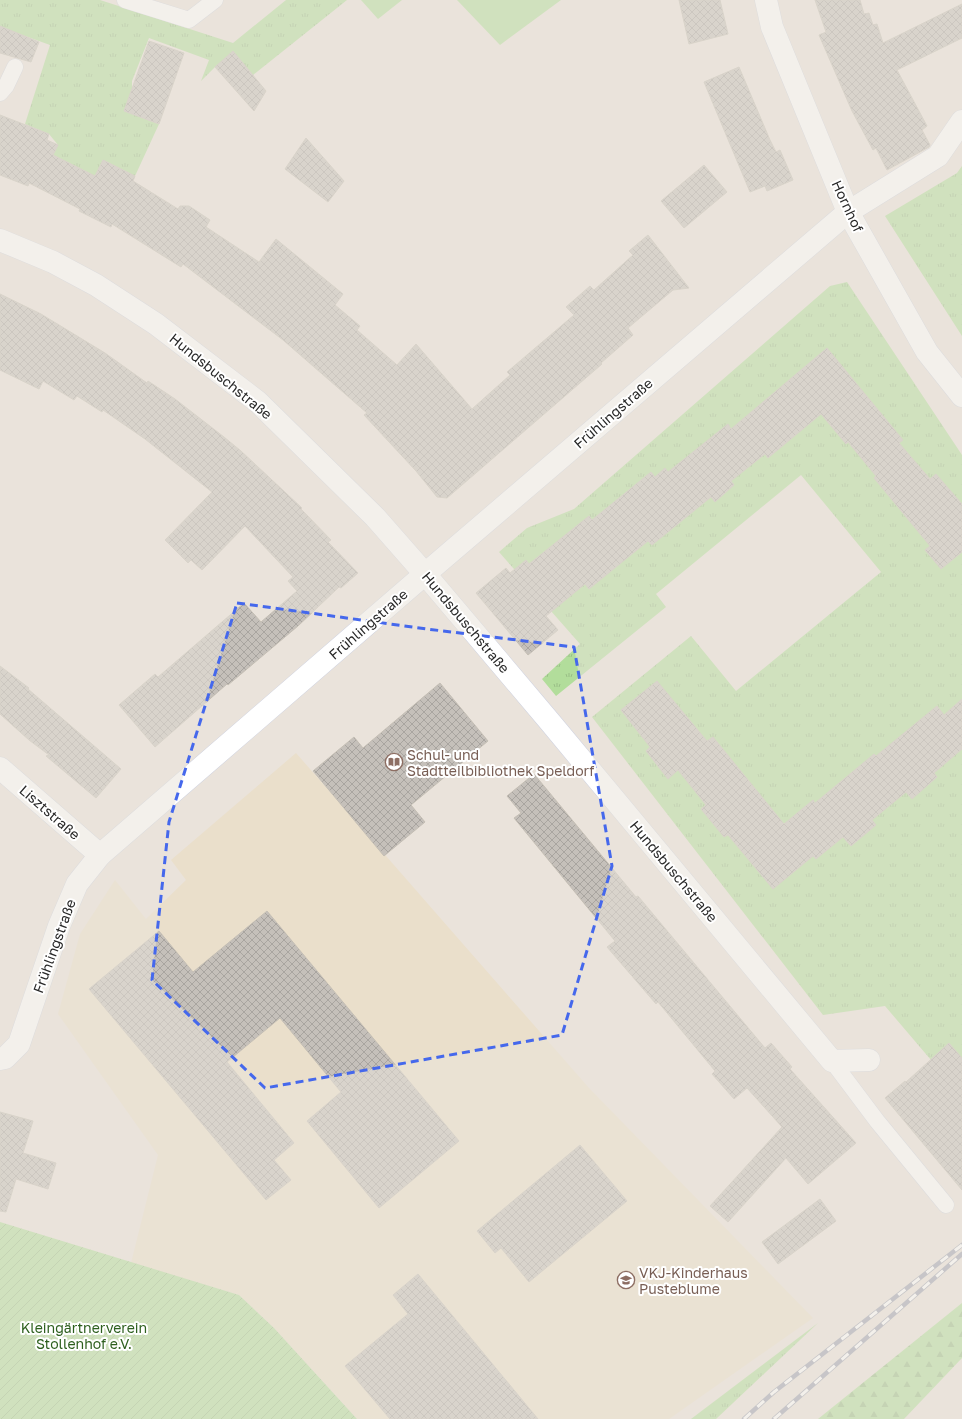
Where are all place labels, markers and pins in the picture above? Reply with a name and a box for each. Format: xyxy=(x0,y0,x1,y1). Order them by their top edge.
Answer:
place label: Schul- und Stadtteilbibliothek Speldorf xyxy=(407,746,594,779)
library icon: Schul- und Stadtteilbibliothek Speldorf xyxy=(384,752,404,772)
place label: VKJ-Kinderhaus Pusteblume xyxy=(639,1264,748,1297)
school or university icon: VKJ-Kinderhaus Pusteblume xyxy=(616,1270,636,1290)

